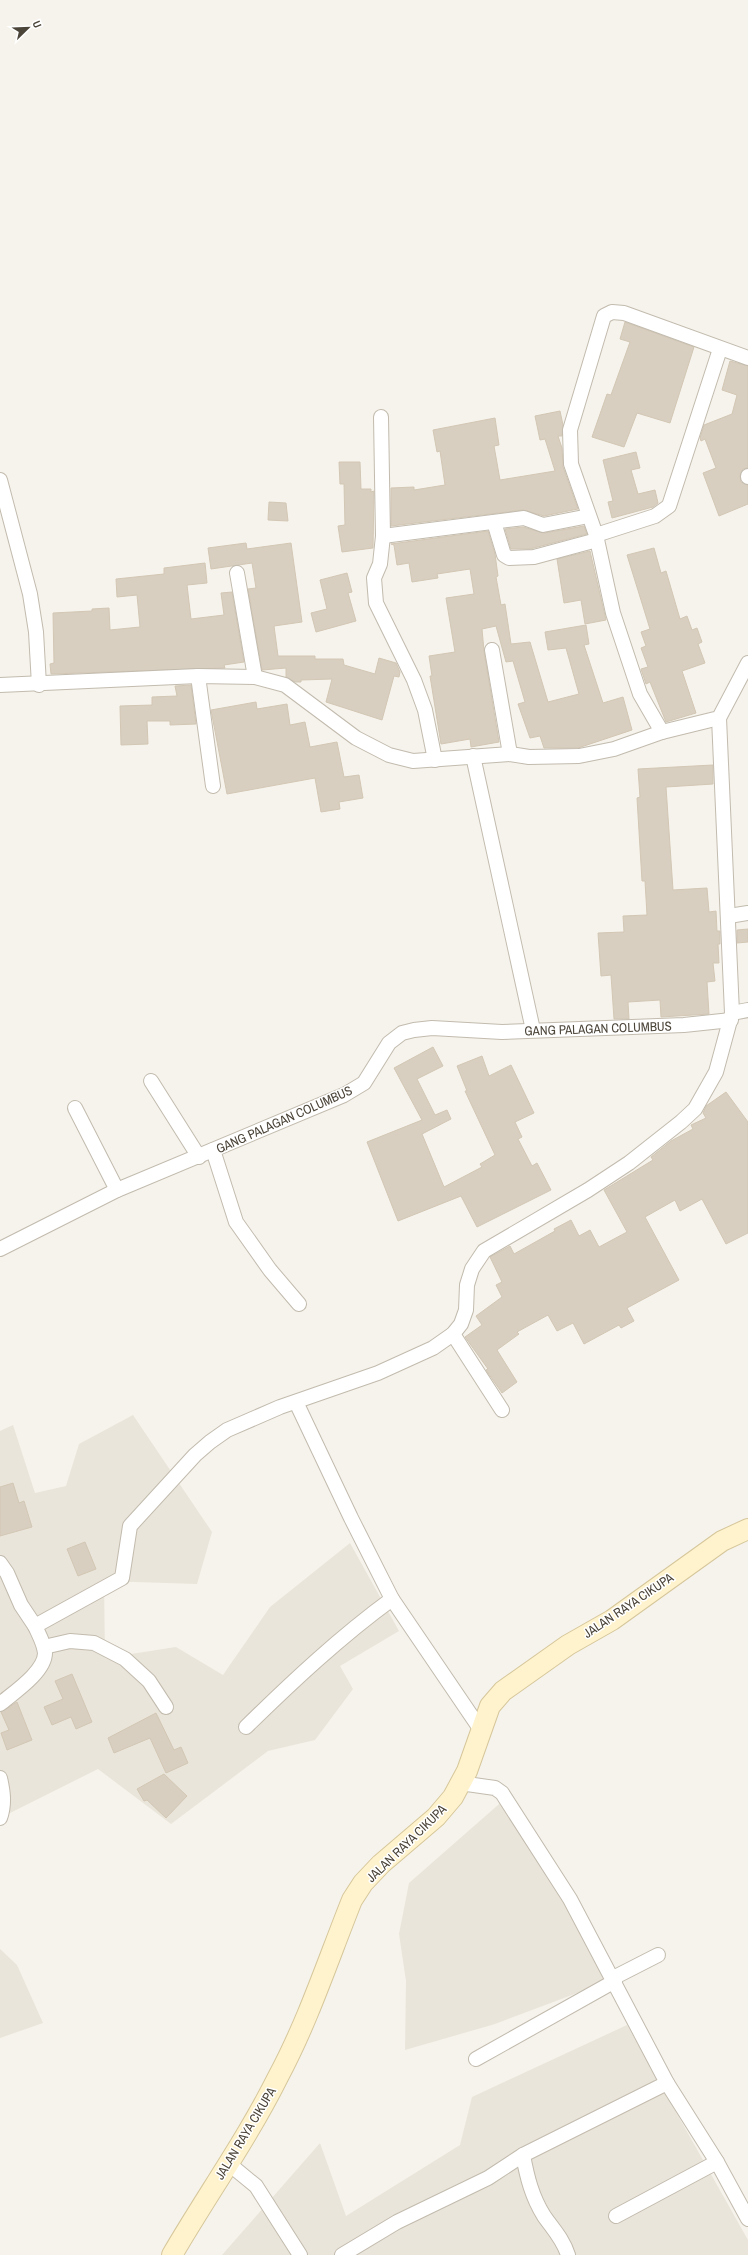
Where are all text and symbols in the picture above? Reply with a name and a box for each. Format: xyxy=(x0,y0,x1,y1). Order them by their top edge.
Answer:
north arrow xyxy=(8,8,48,48)
text: U xyxy=(29,18,45,30)
street label: GANG PALAGAN COLUMBUS xyxy=(524,1017,672,1040)
street label: GANG PALAGAN COLUMBUS xyxy=(213,1082,355,1157)
street label: JALAN RAYA CIKUPA xyxy=(580,1569,677,1642)
street label: JALAN RAYA CIKUPA xyxy=(363,1800,451,1886)
street label: JALAN RAYA CIKUPA xyxy=(211,2083,280,2183)

